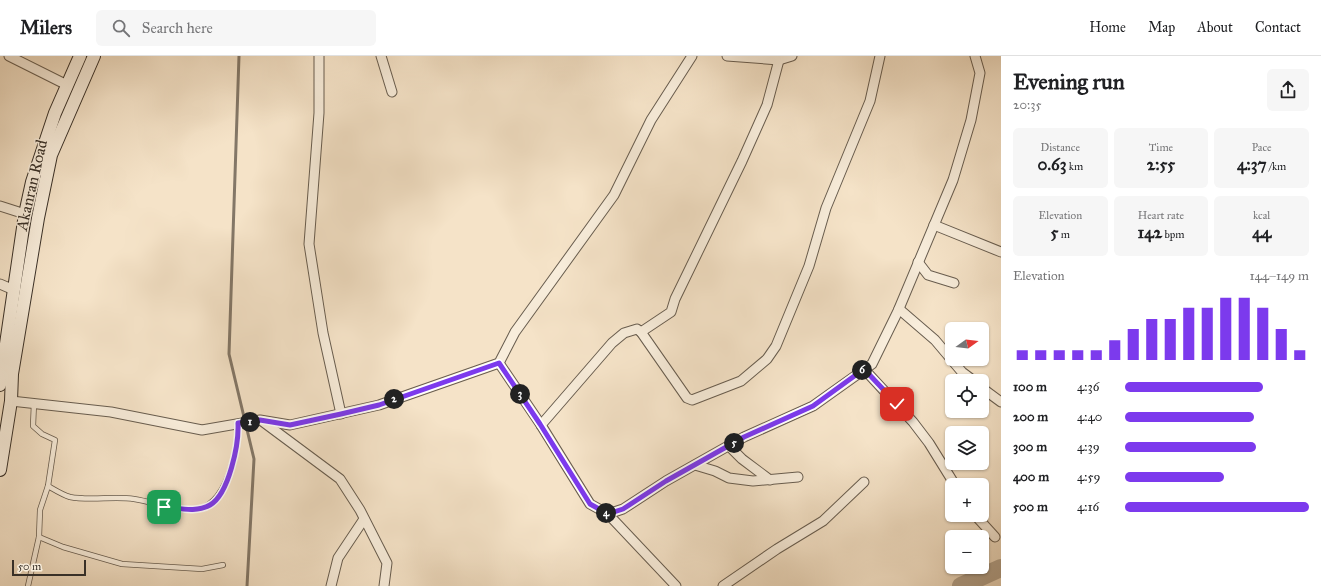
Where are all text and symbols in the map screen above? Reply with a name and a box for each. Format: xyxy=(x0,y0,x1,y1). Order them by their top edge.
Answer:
search box xyxy=(96,10,376,46)
text: Milers xyxy=(20,16,72,39)
icon: search xyxy=(110,17,132,39)
text: Search here xyxy=(142,19,213,37)
text: Home xyxy=(1089,19,1126,36)
text: Map xyxy=(1148,19,1175,36)
text: About xyxy=(1197,19,1233,36)
text: Contact xyxy=(1255,19,1301,36)
text: Evening run xyxy=(1013,68,1125,95)
button: share xyxy=(1267,69,1309,111)
text: 20:35 xyxy=(1013,97,1042,113)
street label: Akanran Road xyxy=(12,138,51,233)
text: Distance xyxy=(1041,141,1080,154)
text: Time xyxy=(1149,141,1173,154)
text: Pace xyxy=(1252,141,1272,154)
text: 0.63 xyxy=(1037,154,1066,175)
text: 2:55 xyxy=(1147,154,1175,175)
text: 4:37 xyxy=(1237,154,1267,175)
text: km xyxy=(1066,160,1083,173)
text: /km xyxy=(1267,160,1286,173)
text: Elevation xyxy=(1038,209,1082,222)
text: Heart rate xyxy=(1138,209,1184,222)
text: kcal xyxy=(1253,209,1270,222)
text: 5 xyxy=(1051,222,1058,243)
text: 142 xyxy=(1137,222,1162,243)
text: 44 xyxy=(1252,222,1271,243)
text: m xyxy=(1058,228,1070,241)
text: bpm xyxy=(1162,228,1184,241)
text: Elevation xyxy=(1013,268,1065,284)
text: 144–149 m xyxy=(1249,268,1309,284)
north arrow xyxy=(945,322,989,366)
map controls xyxy=(945,322,989,574)
pin: 6 xyxy=(852,360,872,380)
text: 6 xyxy=(859,363,865,376)
button: locate xyxy=(945,374,989,418)
text: 100 m xyxy=(1013,379,1047,395)
text: 4:36 xyxy=(1077,379,1099,395)
pin: 3 xyxy=(510,384,530,404)
text: 3 xyxy=(518,387,522,400)
pin xyxy=(880,387,914,421)
pin: 2 xyxy=(384,389,404,409)
text: 2 xyxy=(391,392,397,405)
icon: check xyxy=(886,393,908,415)
text: 200 m xyxy=(1013,409,1048,425)
text: 4:40 xyxy=(1077,409,1102,425)
pin: 1 xyxy=(240,412,260,432)
text: 1 xyxy=(248,415,252,428)
button: layers xyxy=(945,426,989,470)
pin: 5 xyxy=(724,433,744,453)
text: 5 xyxy=(731,436,737,449)
text: 300 m xyxy=(1013,439,1047,455)
text: 4:39 xyxy=(1077,439,1100,455)
text: 400 m xyxy=(1013,469,1049,485)
text: 4:59 xyxy=(1077,469,1101,485)
button: + xyxy=(945,478,989,522)
pin xyxy=(147,490,181,524)
icon: arrive xyxy=(153,496,175,518)
text: 500 m xyxy=(1013,499,1048,515)
text: 4:16 xyxy=(1077,499,1099,515)
pin: 4 xyxy=(596,503,616,523)
text: 4 xyxy=(603,506,609,519)
button: − xyxy=(945,530,989,574)
scale bar xyxy=(12,558,86,577)
text: 50 m xyxy=(18,560,41,573)

